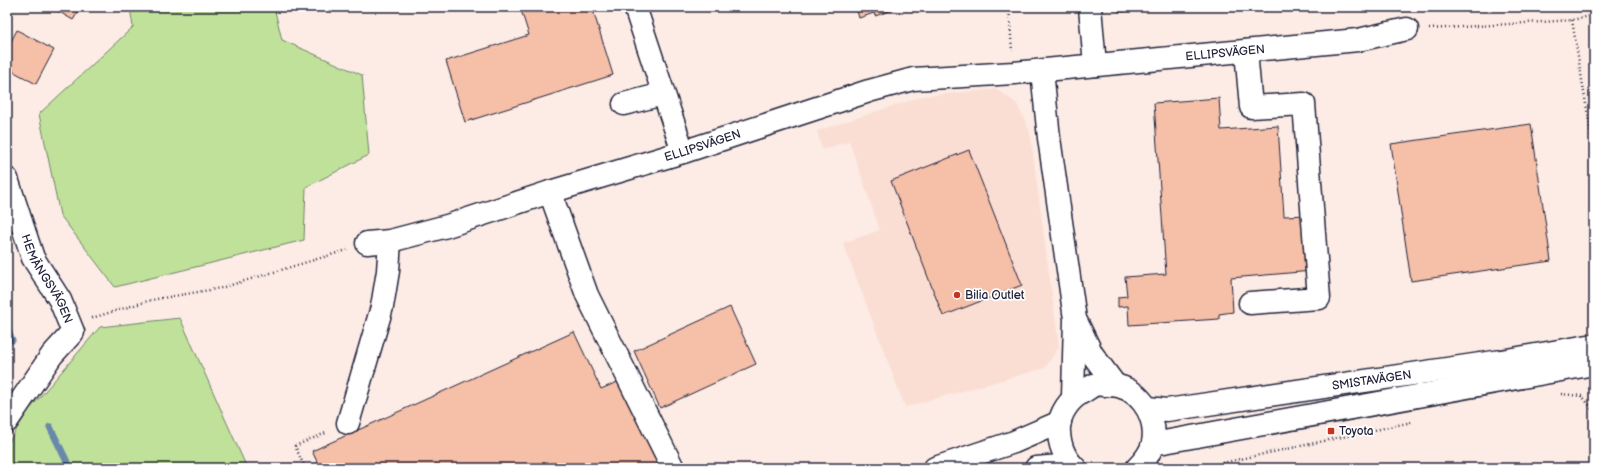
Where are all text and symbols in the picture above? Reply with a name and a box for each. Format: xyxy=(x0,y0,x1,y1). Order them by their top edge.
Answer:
street label: ELLIPSVÄGEN xyxy=(1185,41,1265,64)
street label: ELLIPSVÄGEN xyxy=(662,126,743,165)
street label: HEMÄNGSVÄGEN xyxy=(18,232,76,325)
place label: Bilia Outlet xyxy=(965,288,1025,303)
marker: Bilia Outlet xyxy=(952,290,962,300)
street label: SMISTAVÄGEN xyxy=(1331,367,1412,393)
place label: Toyota xyxy=(1339,424,1374,439)
marker: Toyota xyxy=(1326,426,1336,436)

